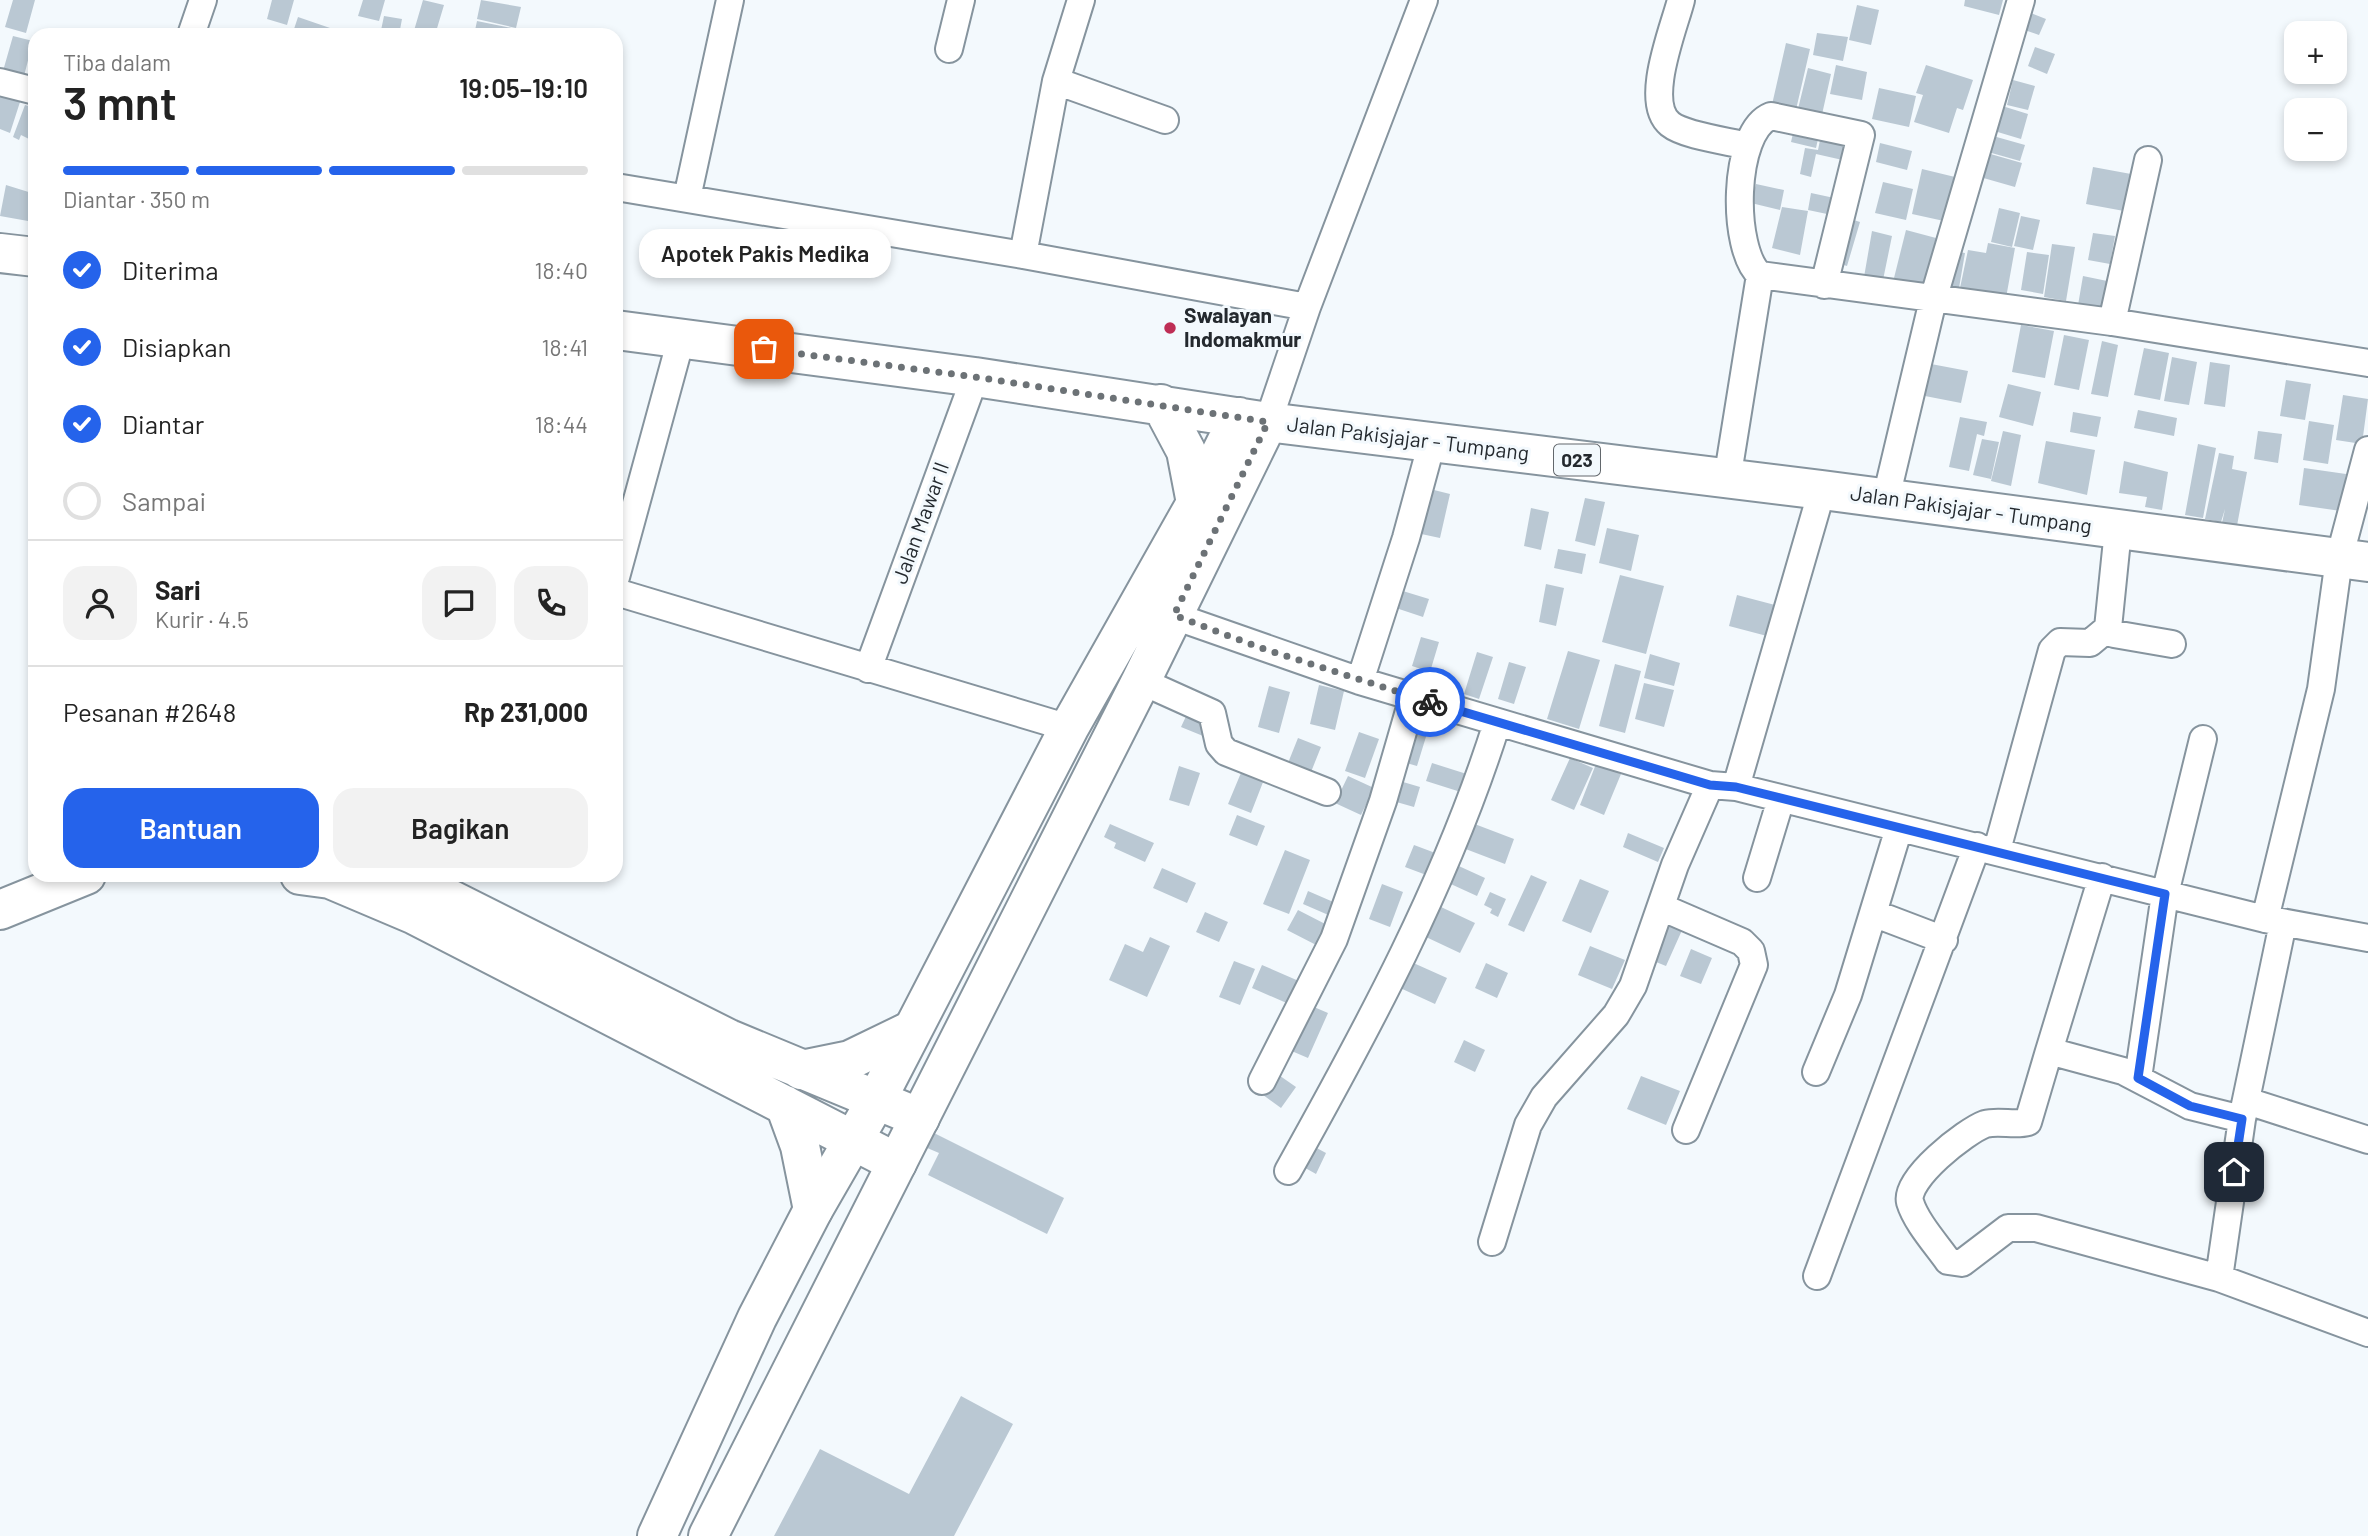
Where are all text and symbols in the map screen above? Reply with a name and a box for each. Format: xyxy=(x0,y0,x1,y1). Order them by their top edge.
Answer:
map controls xyxy=(2284,21,2347,161)
button: + xyxy=(2284,21,2347,84)
text: Tiba dalam xyxy=(63,48,171,76)
text: 19:05–19:10 xyxy=(459,72,588,103)
text: 3 mnt xyxy=(63,74,177,129)
button: − xyxy=(2284,98,2347,161)
text: Diantar · 350 m xyxy=(63,185,210,213)
callout: Apotek Pakis Medika xyxy=(638,230,890,279)
text: Apotek Pakis Medika xyxy=(661,239,869,267)
icon: check xyxy=(63,251,101,289)
text: Diterima xyxy=(122,254,219,285)
text: 18:40 xyxy=(535,256,588,284)
place label: Swalayan Indomakmur xyxy=(1184,302,1301,351)
pin xyxy=(734,319,794,379)
marker: Swalayan Indomakmur xyxy=(1162,320,1178,336)
icon: check xyxy=(63,328,101,366)
icon: bag xyxy=(745,330,783,368)
text: Disiapkan xyxy=(122,331,232,362)
text: 18:41 xyxy=(542,333,588,361)
icon: check xyxy=(63,405,101,443)
text: Diantar xyxy=(122,408,204,439)
text: 18:44 xyxy=(535,410,588,438)
street label: Jalan Pakisjajar - Tumpang xyxy=(1286,410,1531,465)
road number: 023 xyxy=(1554,444,1600,475)
street label: Jalan Mawar II xyxy=(886,458,953,587)
street label: Jalan Pakisjajar - Tumpang xyxy=(1849,479,2094,538)
text: Sampai xyxy=(122,485,206,516)
button: person xyxy=(63,566,137,640)
button: chat xyxy=(422,566,496,640)
button: phone xyxy=(514,566,588,640)
text: Sari xyxy=(155,574,201,605)
text: Kurir · 4.5 xyxy=(155,605,249,633)
courier xyxy=(1395,667,1465,737)
icon: bike xyxy=(1411,683,1449,721)
text: Pesanan #2648 xyxy=(63,696,236,727)
text: Rp 231,000 xyxy=(464,696,588,727)
button: Bantuan xyxy=(63,788,319,868)
button: Bagikan xyxy=(333,788,588,868)
pin xyxy=(2204,1142,2264,1202)
icon: home xyxy=(2215,1153,2253,1191)

